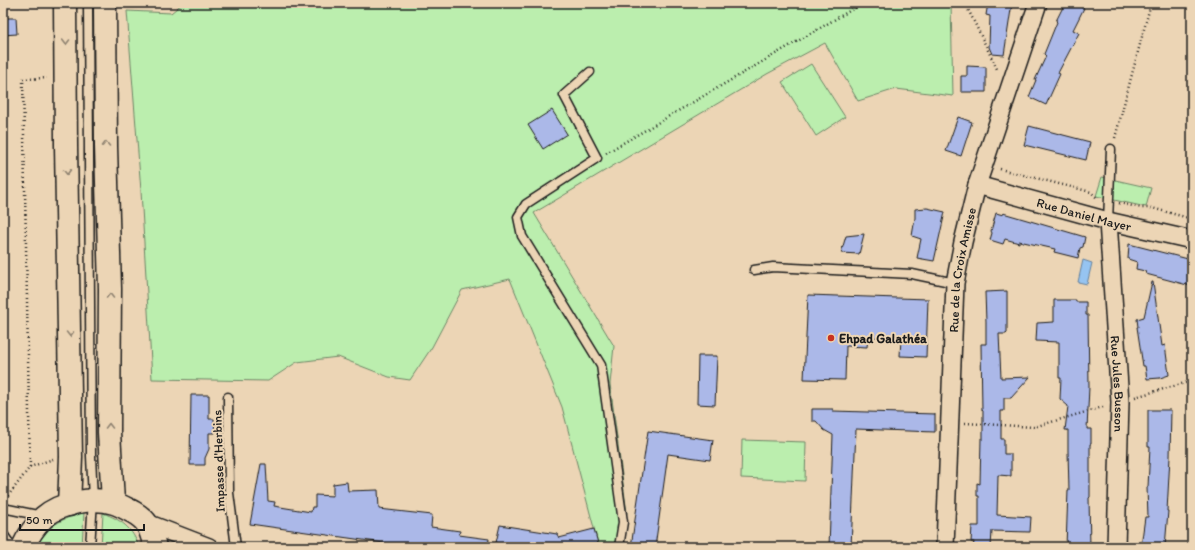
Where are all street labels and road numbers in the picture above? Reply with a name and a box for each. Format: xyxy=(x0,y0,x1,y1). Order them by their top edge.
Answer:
street label: Rue Daniel Mayer xyxy=(1035,195,1133,234)
street label: Rue de la Croix Amisse xyxy=(946,206,979,333)
street label: Rue Jules Busson xyxy=(1108,335,1127,432)
street label: Impasse d'Herbins xyxy=(209,409,228,512)

